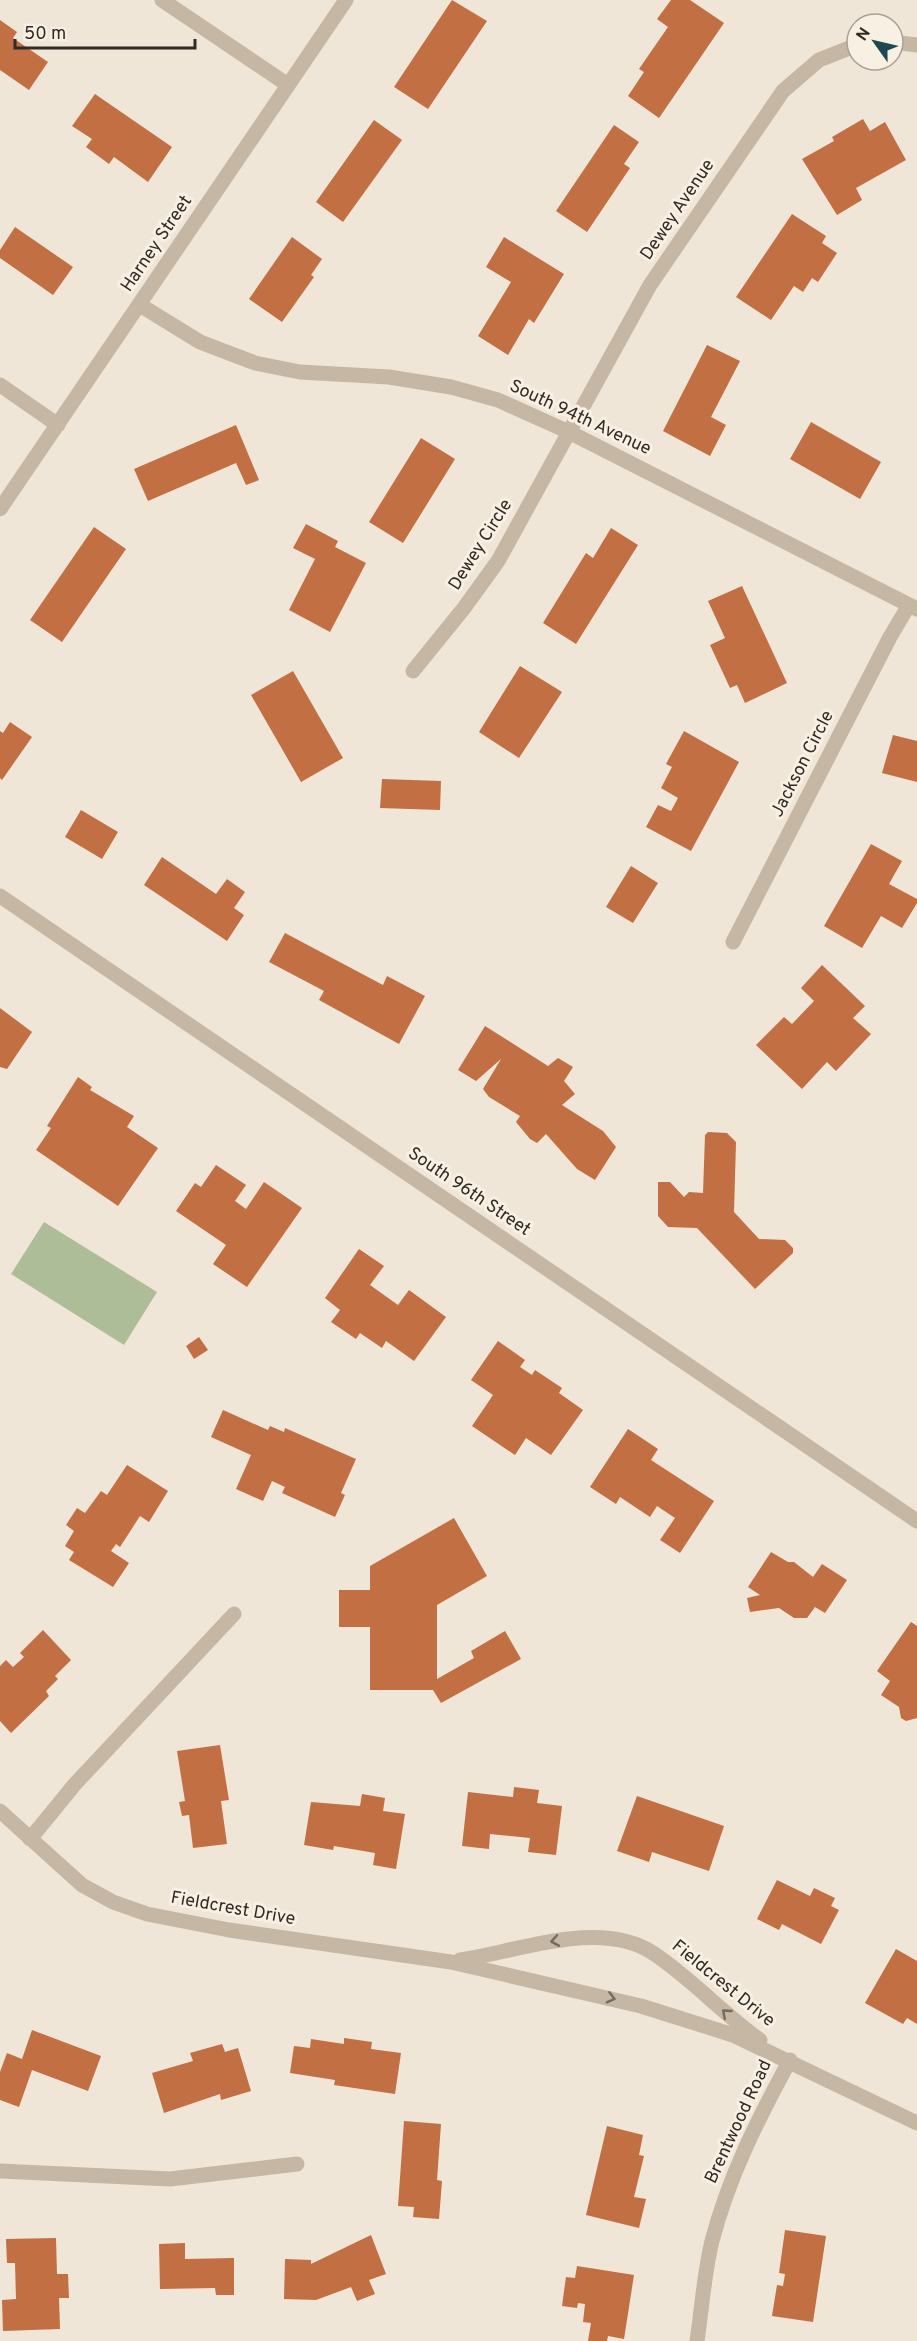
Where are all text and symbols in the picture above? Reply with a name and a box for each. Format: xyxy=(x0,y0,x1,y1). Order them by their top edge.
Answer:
scale bar xyxy=(15,12,195,50)
north arrow xyxy=(845,12,905,72)
text: 50 m xyxy=(24,23,66,46)
text: N xyxy=(853,24,876,45)
street label: Dewey Avenue xyxy=(636,155,720,265)
street label: Harney Street xyxy=(116,191,198,297)
street label: South 94th Avenue xyxy=(506,375,654,461)
street label: Dewey Circle xyxy=(444,495,518,595)
street label: Jackson Circle xyxy=(766,707,840,821)
street label: South 96th Street xyxy=(403,1142,535,1242)
street label: Fieldcrest Drive xyxy=(169,1887,297,1931)
one-way arrow xyxy=(550,1935,560,1947)
street label: Fieldcrest Drive xyxy=(667,1935,779,2033)
one-way arrow xyxy=(606,1991,616,2004)
one-way arrow xyxy=(722,2009,733,2020)
street label: Brentwood Road xyxy=(700,2056,778,2188)

